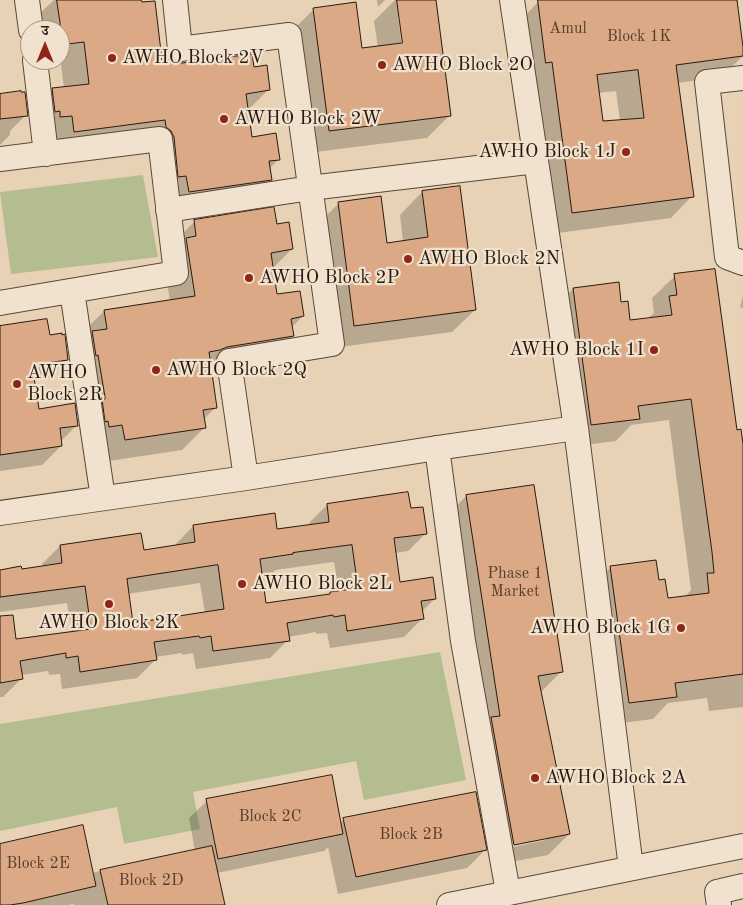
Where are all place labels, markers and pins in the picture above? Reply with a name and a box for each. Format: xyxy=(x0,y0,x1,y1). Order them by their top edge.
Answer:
place label: AWHO Block 2V xyxy=(122,47,264,69)
marker: AWHO Block 2V xyxy=(106,52,118,64)
place label: AWHO Block 2O xyxy=(392,54,533,76)
marker: AWHO Block 2O xyxy=(376,59,388,71)
place label: AWHO Block 2W xyxy=(234,108,382,130)
marker: AWHO Block 2W xyxy=(218,113,230,125)
place label: AWHO Block 1J xyxy=(478,141,616,163)
marker: AWHO Block 1J xyxy=(620,146,632,158)
place label: AWHO Block 2N xyxy=(418,248,560,270)
marker: AWHO Block 2N xyxy=(402,253,414,265)
place label: AWHO Block 2P xyxy=(259,267,399,289)
marker: AWHO Block 2P xyxy=(243,272,255,284)
place label: AWHO Block 1I xyxy=(509,339,644,361)
marker: AWHO Block 1I xyxy=(648,344,660,356)
place label: AWHO Block 2Q xyxy=(166,359,307,381)
place label: AWHO Block 2R xyxy=(27,362,103,406)
marker: AWHO Block 2Q xyxy=(150,364,162,376)
marker: AWHO Block 2R xyxy=(11,378,23,390)
place label: AWHO Block 2L xyxy=(252,573,392,595)
marker: AWHO Block 2L xyxy=(236,578,248,590)
marker: AWHO Block 2K xyxy=(103,598,115,610)
place label: AWHO Block 2K xyxy=(38,612,180,634)
place label: AWHO Block 1G xyxy=(530,617,671,639)
marker: AWHO Block 1G xyxy=(675,622,687,634)
place label: AWHO Block 2A xyxy=(545,767,687,789)
marker: AWHO Block 2A xyxy=(529,772,541,784)

